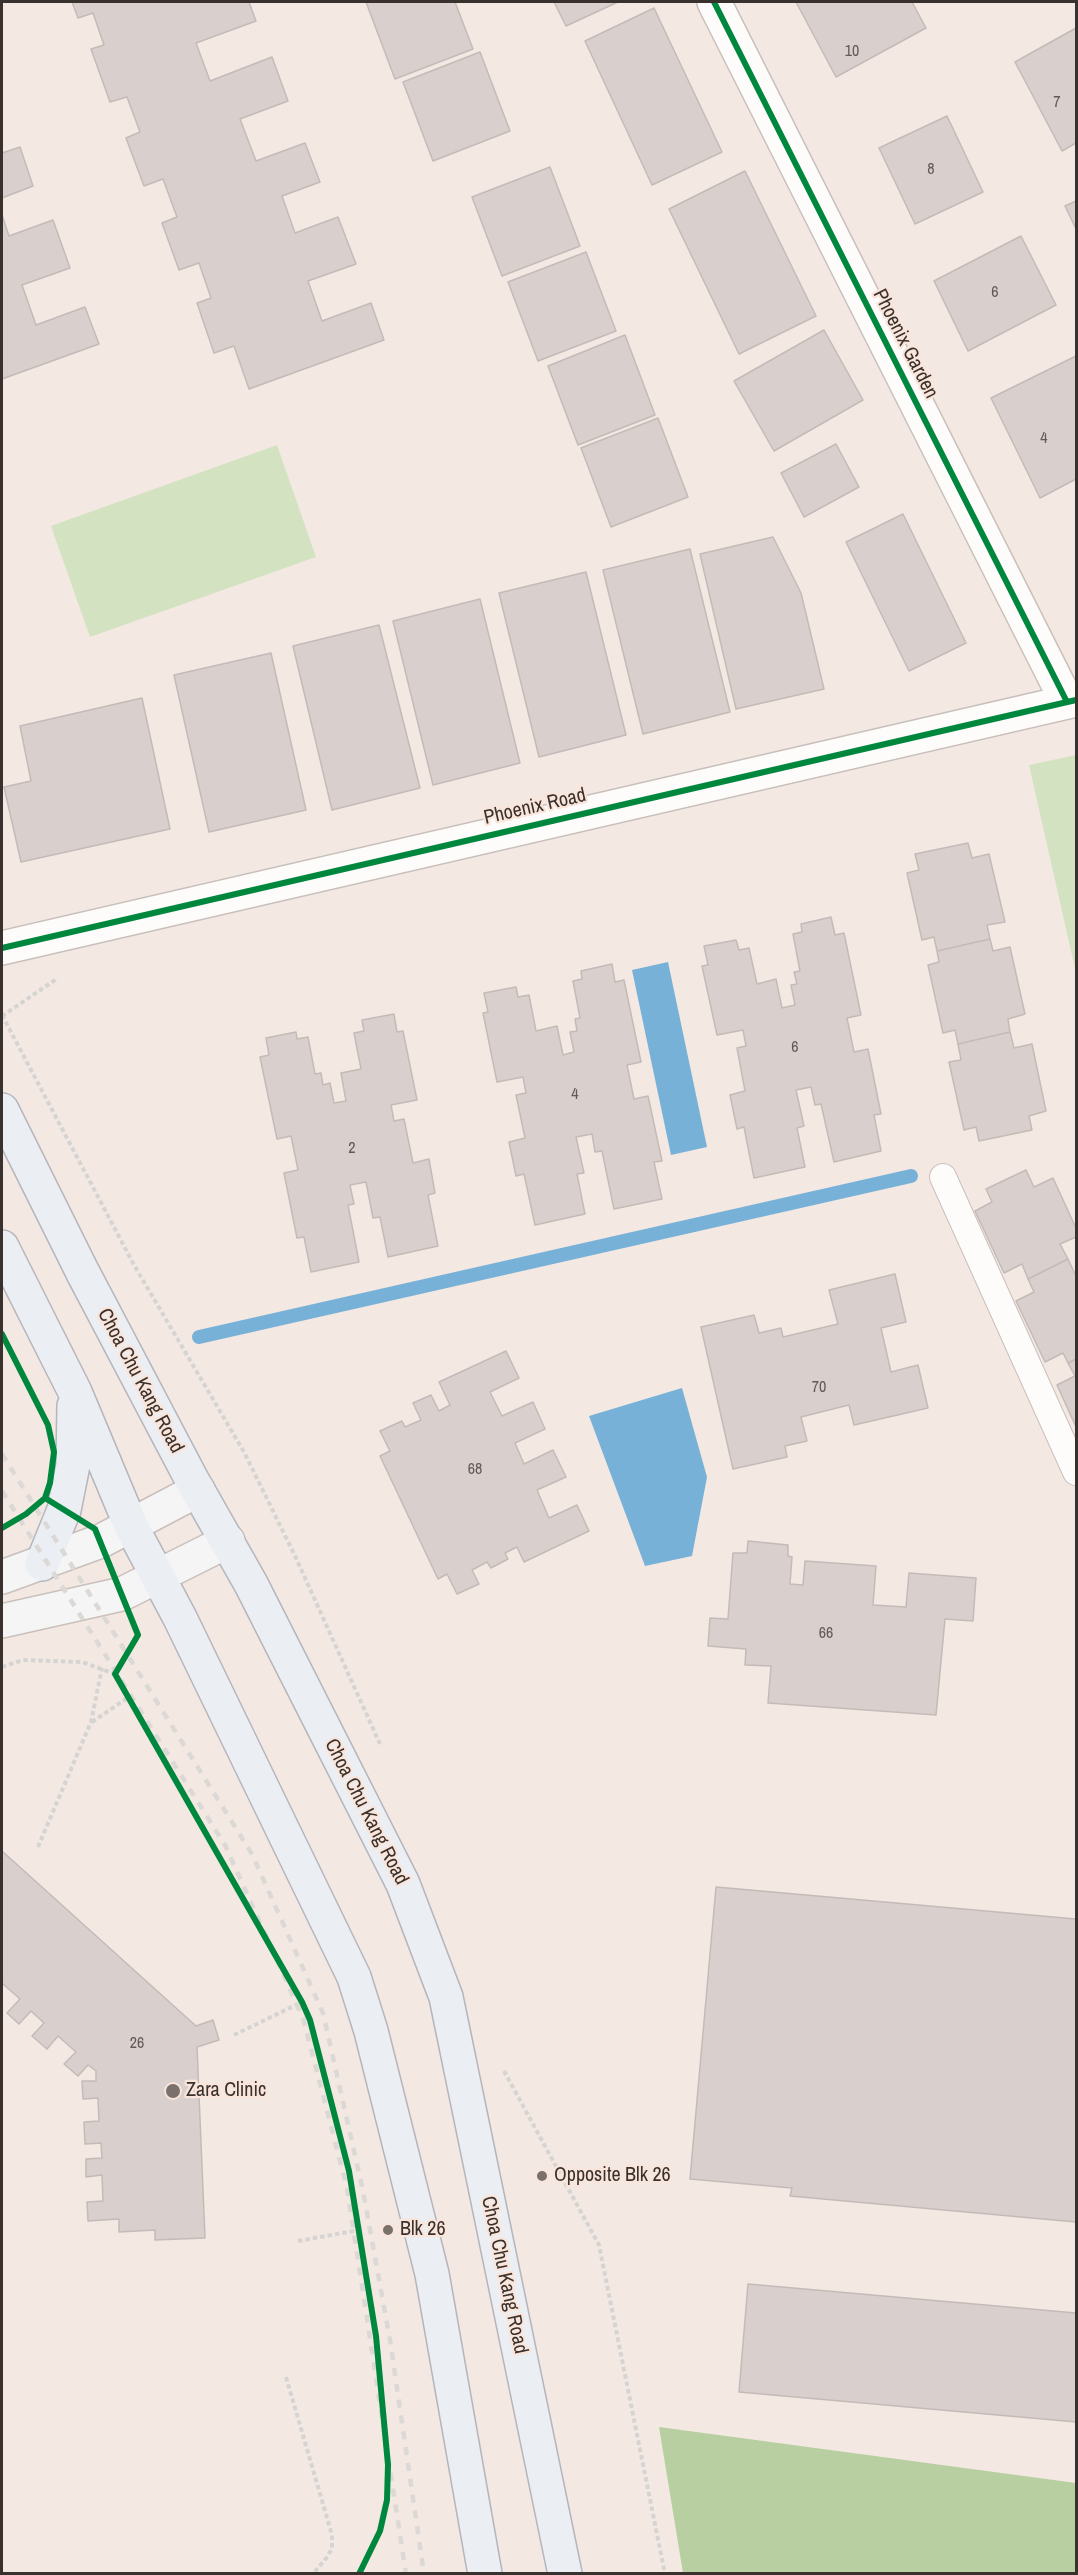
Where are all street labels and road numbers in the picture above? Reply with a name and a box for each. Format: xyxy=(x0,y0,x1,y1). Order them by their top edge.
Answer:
street label: Phoenix Garden xyxy=(867,285,943,403)
street label: Phoenix Road xyxy=(482,784,588,830)
street label: Choa Chu Kang Road xyxy=(92,1305,188,1457)
street label: Choa Chu Kang Road xyxy=(319,1735,413,1889)
street label: Choa Chu Kang Road xyxy=(476,2194,532,2356)

